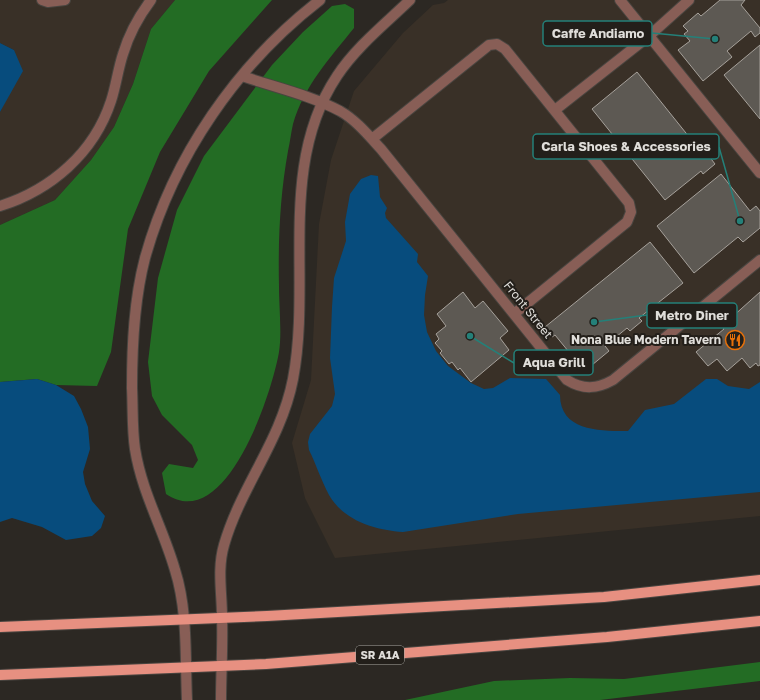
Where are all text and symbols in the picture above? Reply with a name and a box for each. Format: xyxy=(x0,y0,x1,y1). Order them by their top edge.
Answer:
callout: Caffe Andiamo xyxy=(543,21,652,46)
text: Caffe Andiamo xyxy=(552,25,645,41)
callout: Carla Shoes & Accessories xyxy=(533,134,719,159)
text: Carla Shoes & Accessories xyxy=(541,138,711,154)
street label: Front Street xyxy=(501,278,556,342)
callout: Metro Diner xyxy=(647,303,737,328)
text: Metro Diner xyxy=(655,307,729,323)
restaurant icon: Nona Blue Modern Tavern xyxy=(724,329,746,351)
place label: Nona Blue Modern Tavern xyxy=(571,332,721,347)
callout: Aqua Grill xyxy=(514,350,593,375)
text: Aqua Grill xyxy=(523,354,586,370)
road number: SR A1A xyxy=(356,646,404,664)

